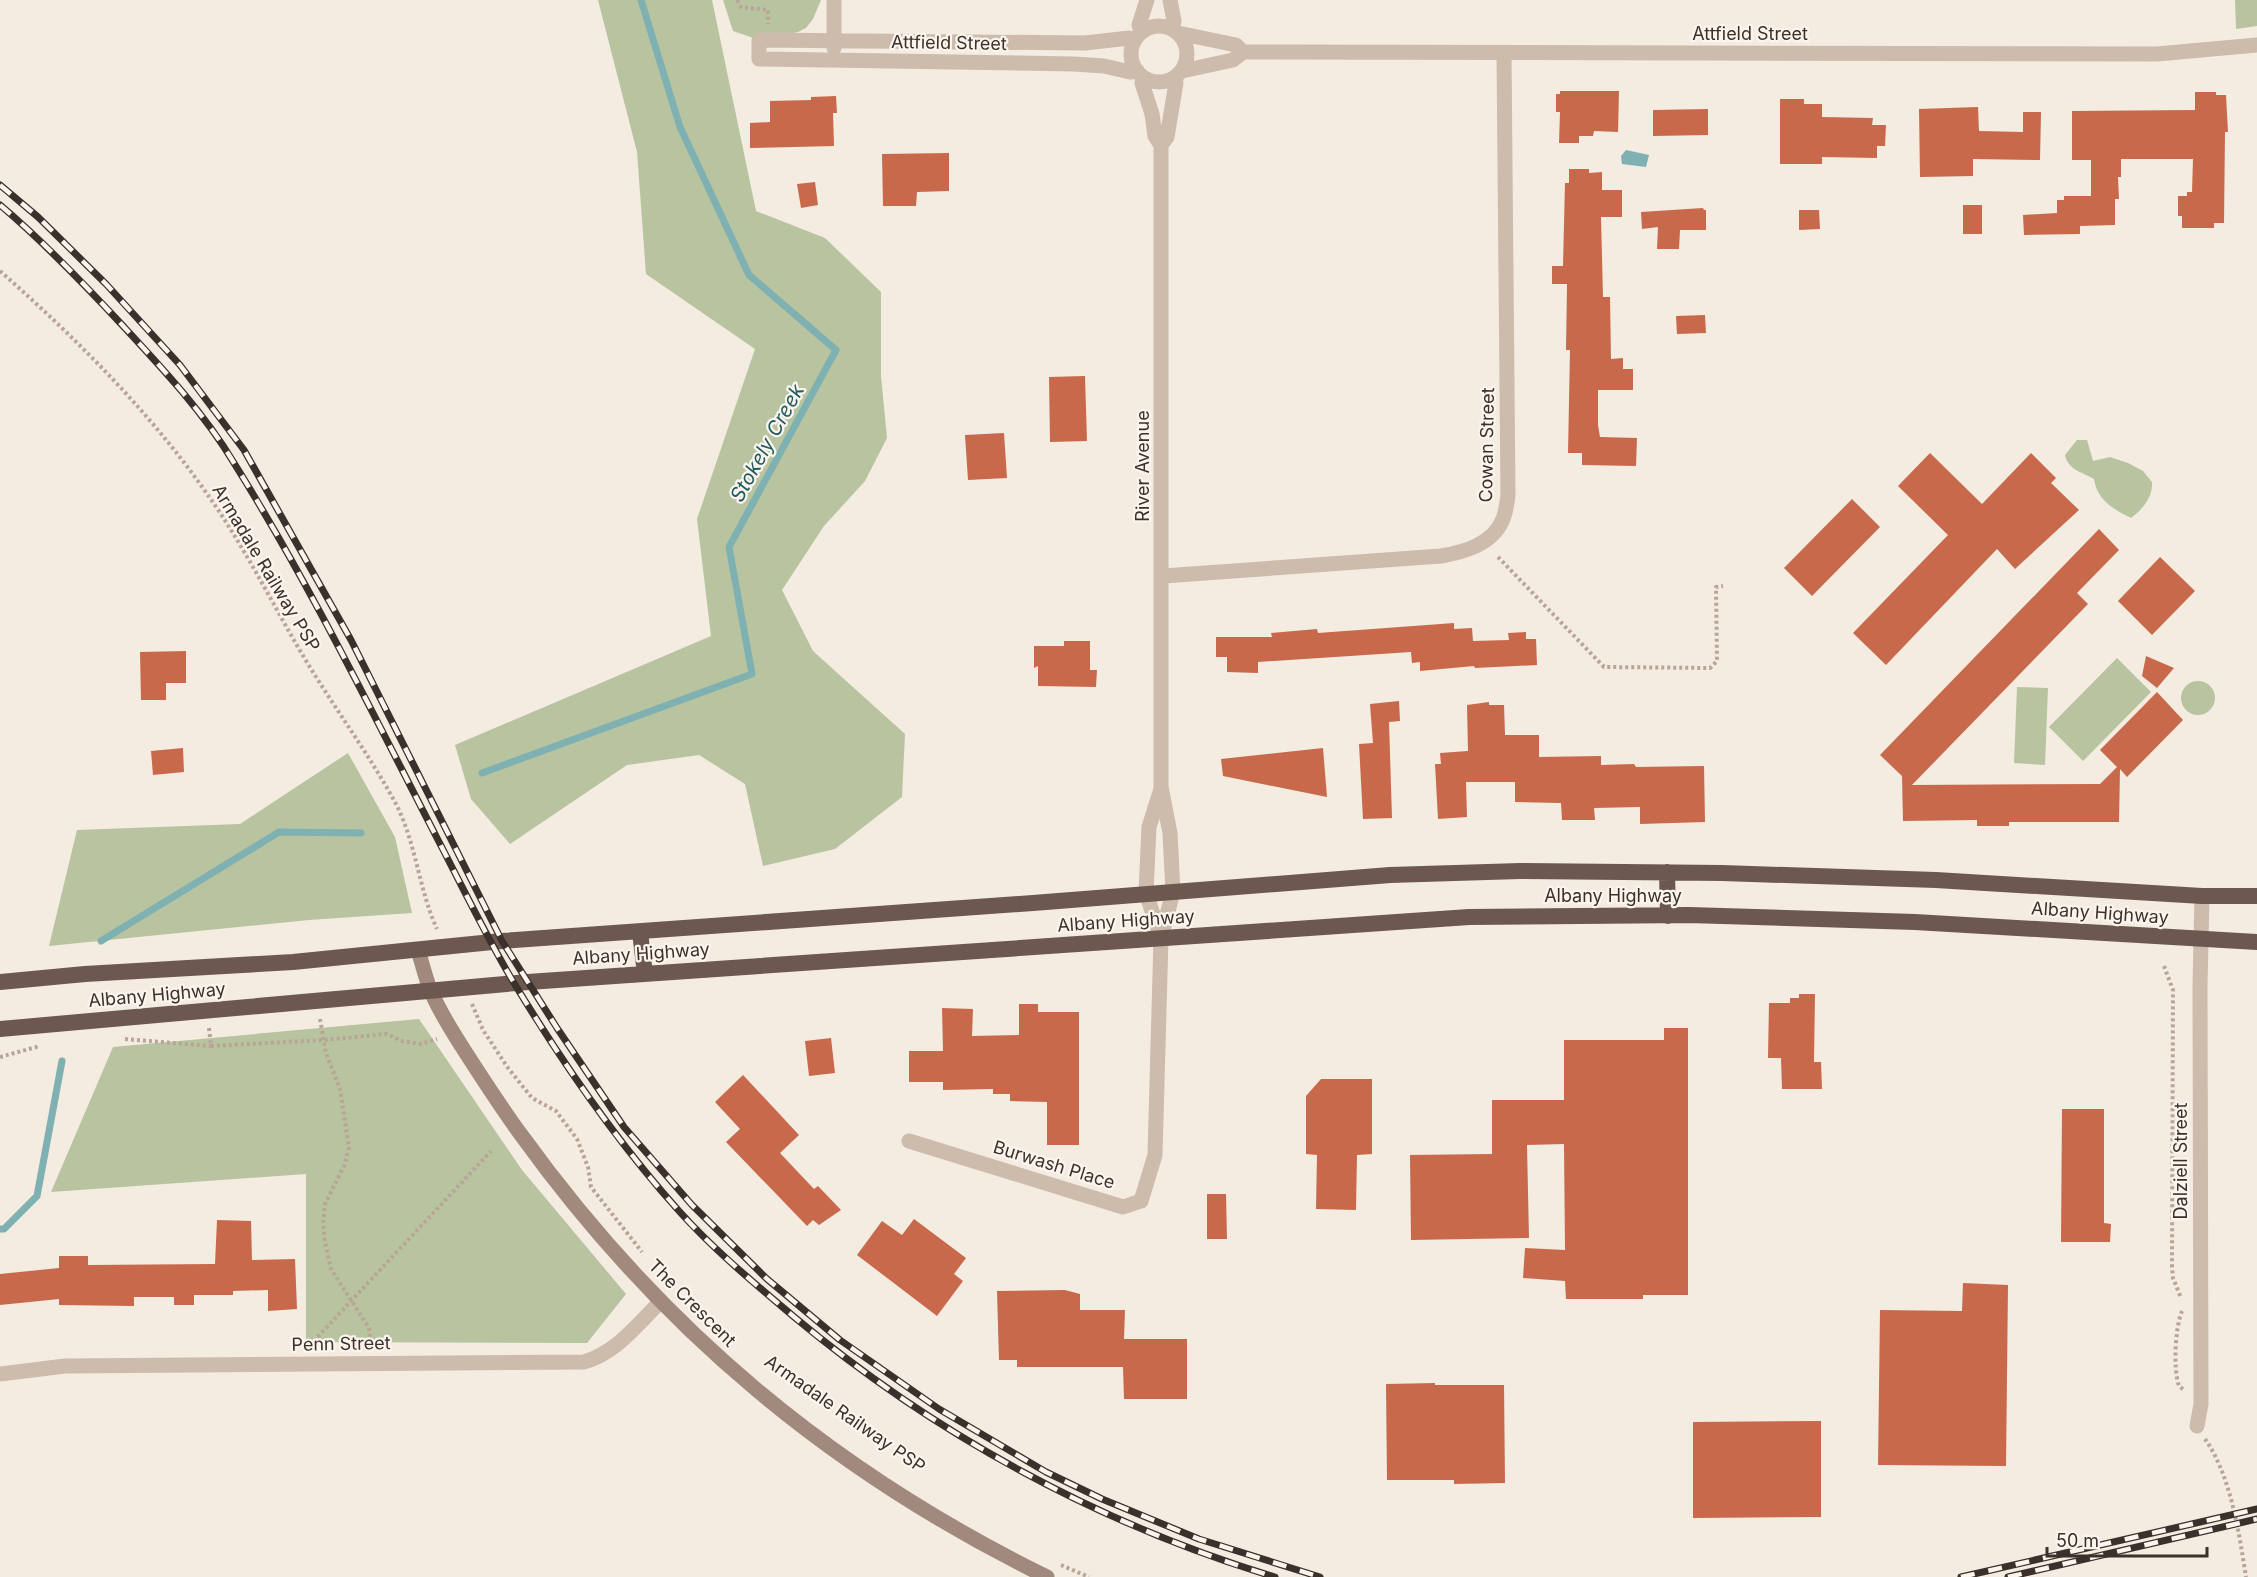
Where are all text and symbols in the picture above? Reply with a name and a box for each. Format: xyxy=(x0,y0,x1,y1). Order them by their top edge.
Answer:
street label: Attfield Street xyxy=(1692,23,1808,44)
street label: Attfield Street xyxy=(891,31,1007,54)
water label: Stokely Creek xyxy=(725,379,810,506)
street label: Cowan Street xyxy=(1475,387,1498,503)
street label: River Avenue xyxy=(1132,410,1153,522)
street label: Armadale Railway PSP xyxy=(208,480,325,655)
street label: Albany Highway xyxy=(1544,885,1682,906)
street label: Albany Highway xyxy=(2031,897,2169,928)
street label: Albany Highway xyxy=(1057,905,1195,936)
street label: Albany Highway xyxy=(572,938,710,969)
street label: Albany Highway xyxy=(87,978,226,1011)
street label: Dalziell Street xyxy=(2170,1102,2191,1219)
street label: Burwash Place xyxy=(991,1136,1118,1193)
street label: The Crescent xyxy=(644,1255,740,1351)
street label: Penn Street xyxy=(291,1332,391,1355)
street label: Armadale Railway PSP xyxy=(761,1350,930,1477)
scale bar xyxy=(2047,1520,2208,1558)
text: 50 m xyxy=(2056,1530,2099,1551)

